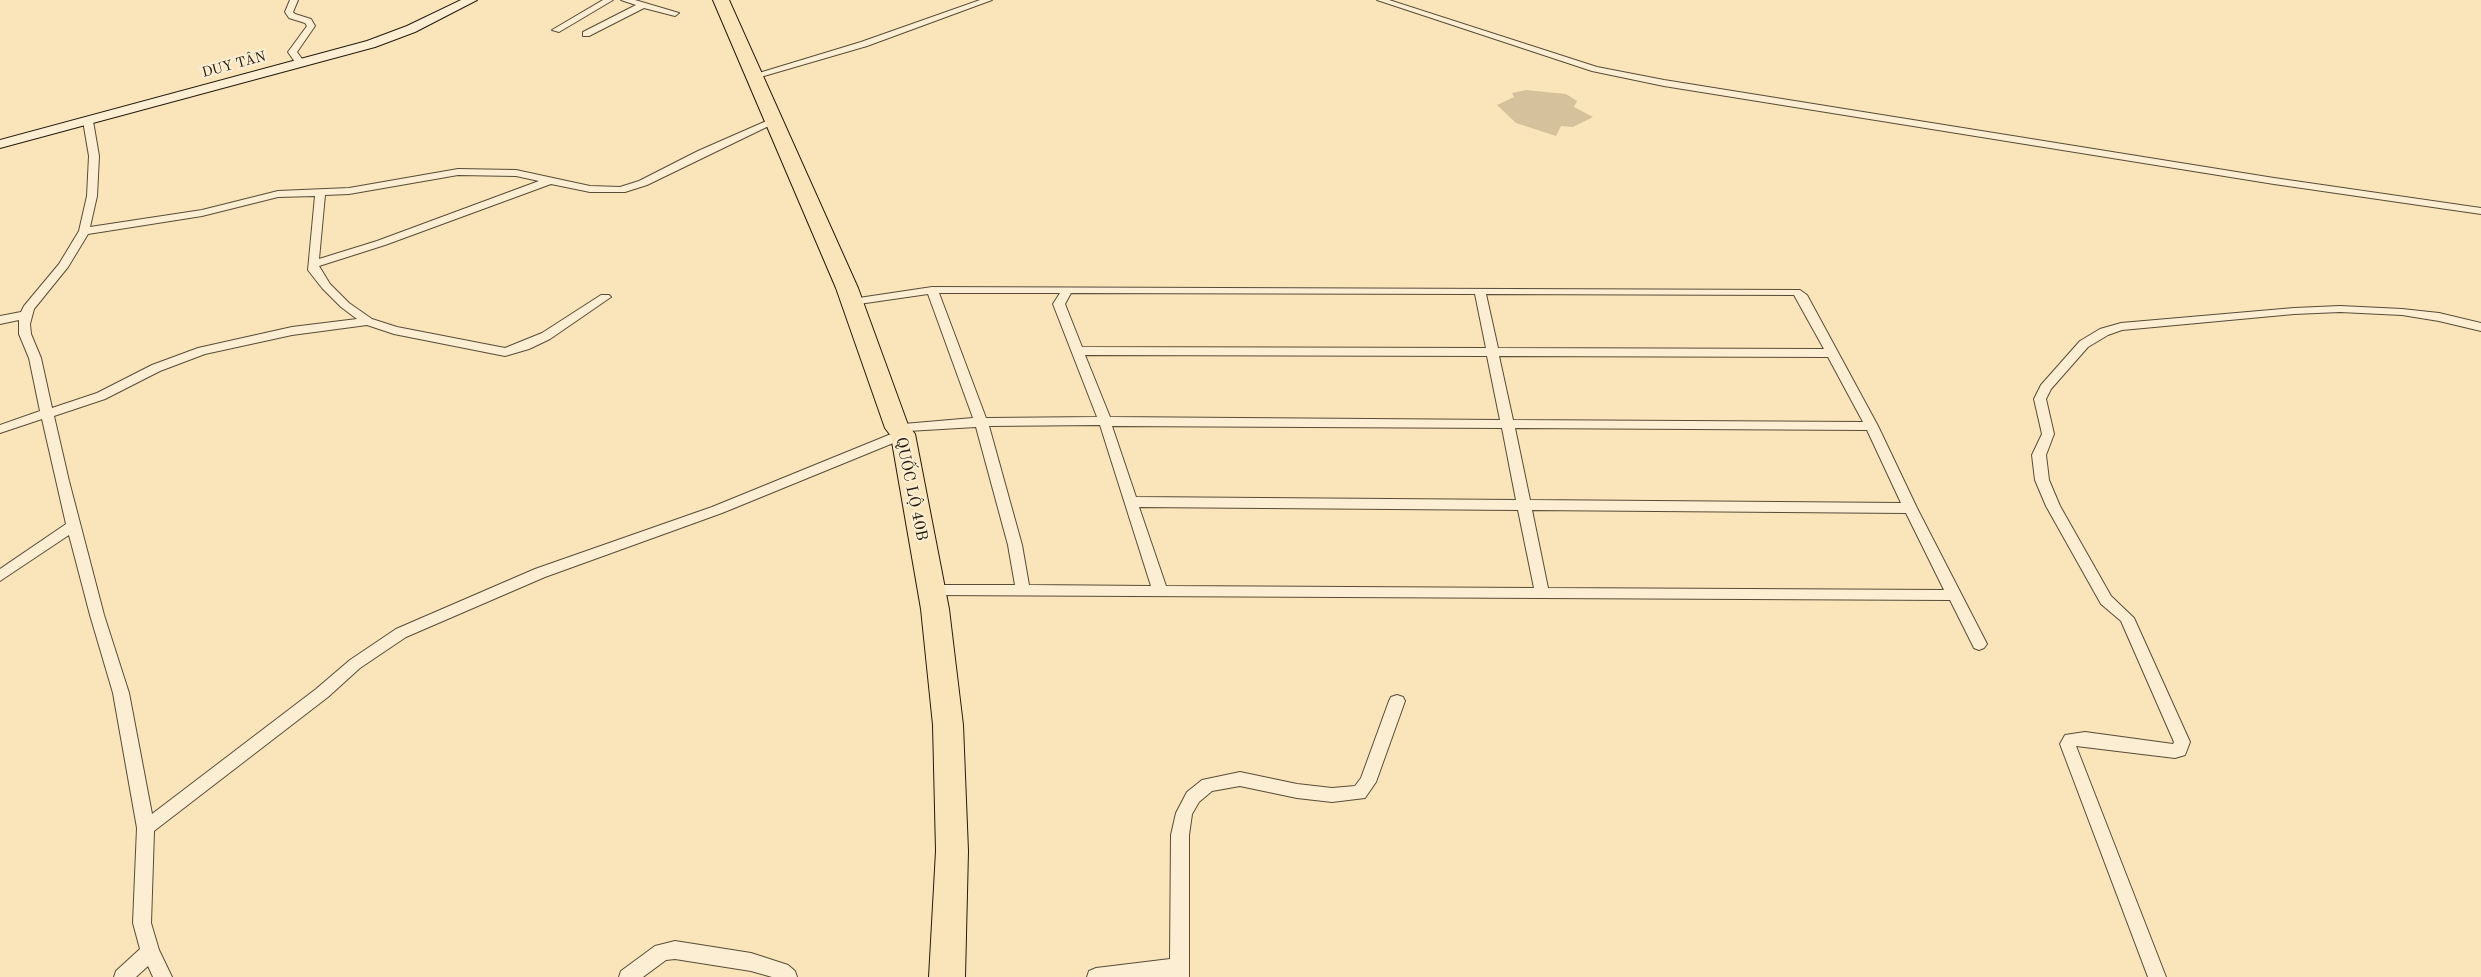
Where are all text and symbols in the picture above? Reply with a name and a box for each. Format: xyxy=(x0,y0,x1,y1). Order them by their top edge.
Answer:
street label: DUY TÂN xyxy=(200,48,268,82)
street label: QUỐC LỘ 40B xyxy=(891,435,931,543)

